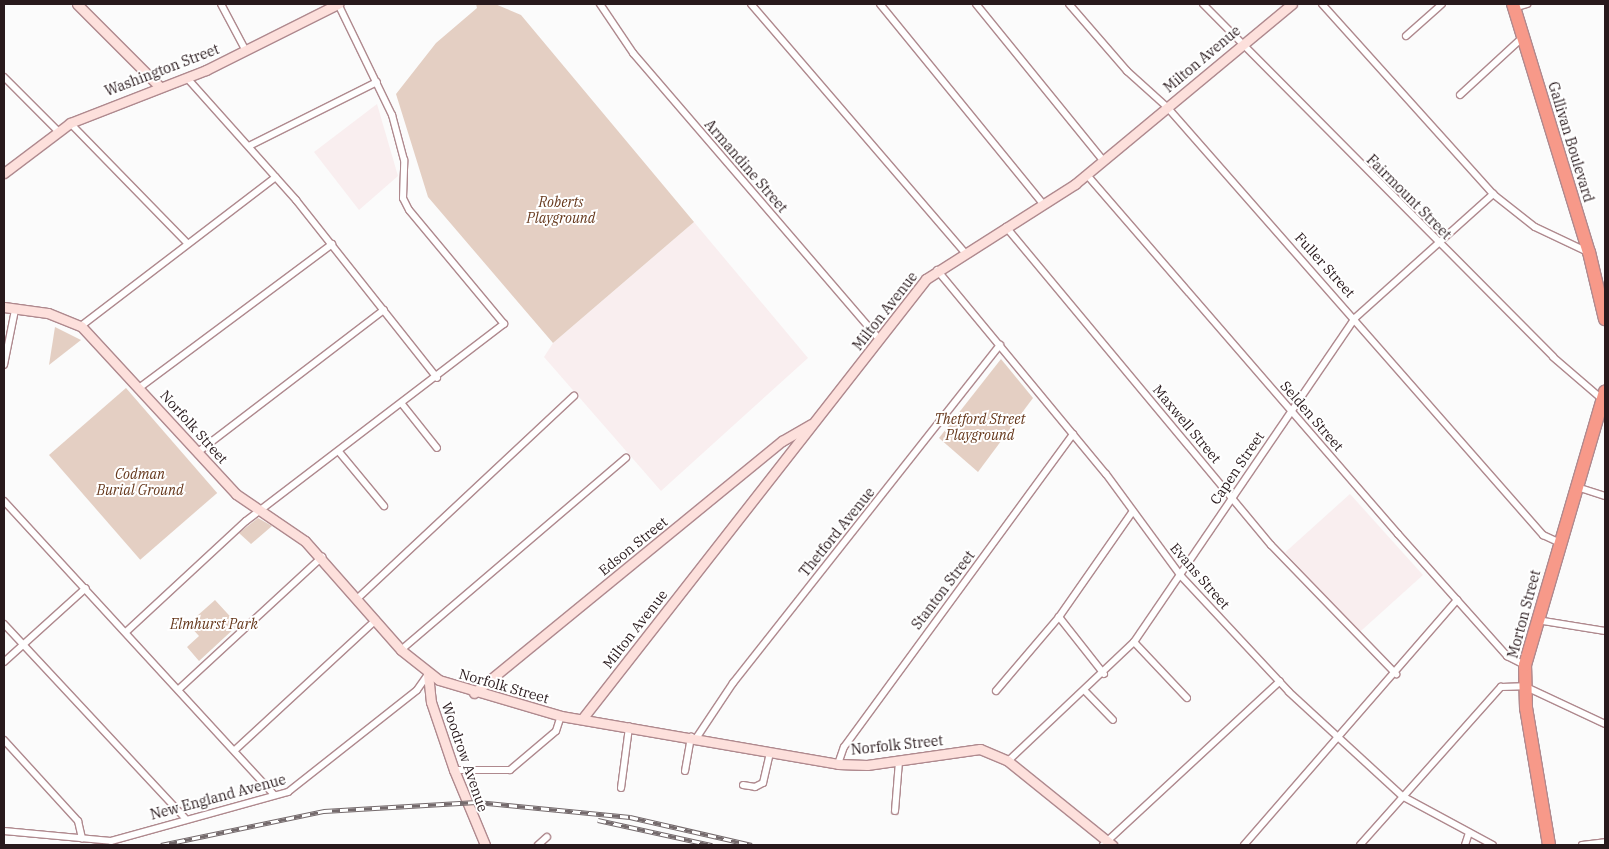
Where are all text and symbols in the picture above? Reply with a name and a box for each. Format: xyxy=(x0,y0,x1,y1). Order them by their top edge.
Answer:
street label: Milton Avenue xyxy=(1160,22,1244,96)
street label: Washington Street xyxy=(102,40,222,100)
street label: Gallivan Boulevard xyxy=(1545,80,1597,204)
street label: Armandine Street xyxy=(701,116,791,216)
street label: Fairmount Street xyxy=(1363,151,1455,243)
park label: Roberts Playground xyxy=(527,194,595,226)
street label: Fuller Street xyxy=(1291,229,1359,301)
street label: Milton Avenue xyxy=(849,268,921,354)
street label: Selden Street xyxy=(1277,377,1347,455)
street label: Maxwell Street xyxy=(1149,381,1225,467)
street label: Norfolk Street xyxy=(157,387,231,467)
park label: Thetford Street Playground xyxy=(935,411,1025,444)
street label: Capen Street xyxy=(1206,428,1268,508)
park label: Codman Burial Ground xyxy=(96,466,184,498)
street label: Thetford Avenue xyxy=(796,484,878,580)
street label: Edson Street xyxy=(595,513,671,579)
street label: Evans Street xyxy=(1167,539,1233,613)
street label: Stanton Street xyxy=(908,547,978,633)
street label: Morton Street xyxy=(1504,568,1544,660)
street label: Milton Avenue xyxy=(599,586,671,672)
park label: Elmhurst Park xyxy=(170,616,258,632)
street label: Norfolk Street xyxy=(457,665,551,707)
street label: Woodrow Avenue xyxy=(438,700,492,814)
street label: Norfolk Street xyxy=(850,732,944,758)
street label: New England Avenue xyxy=(148,771,288,823)

